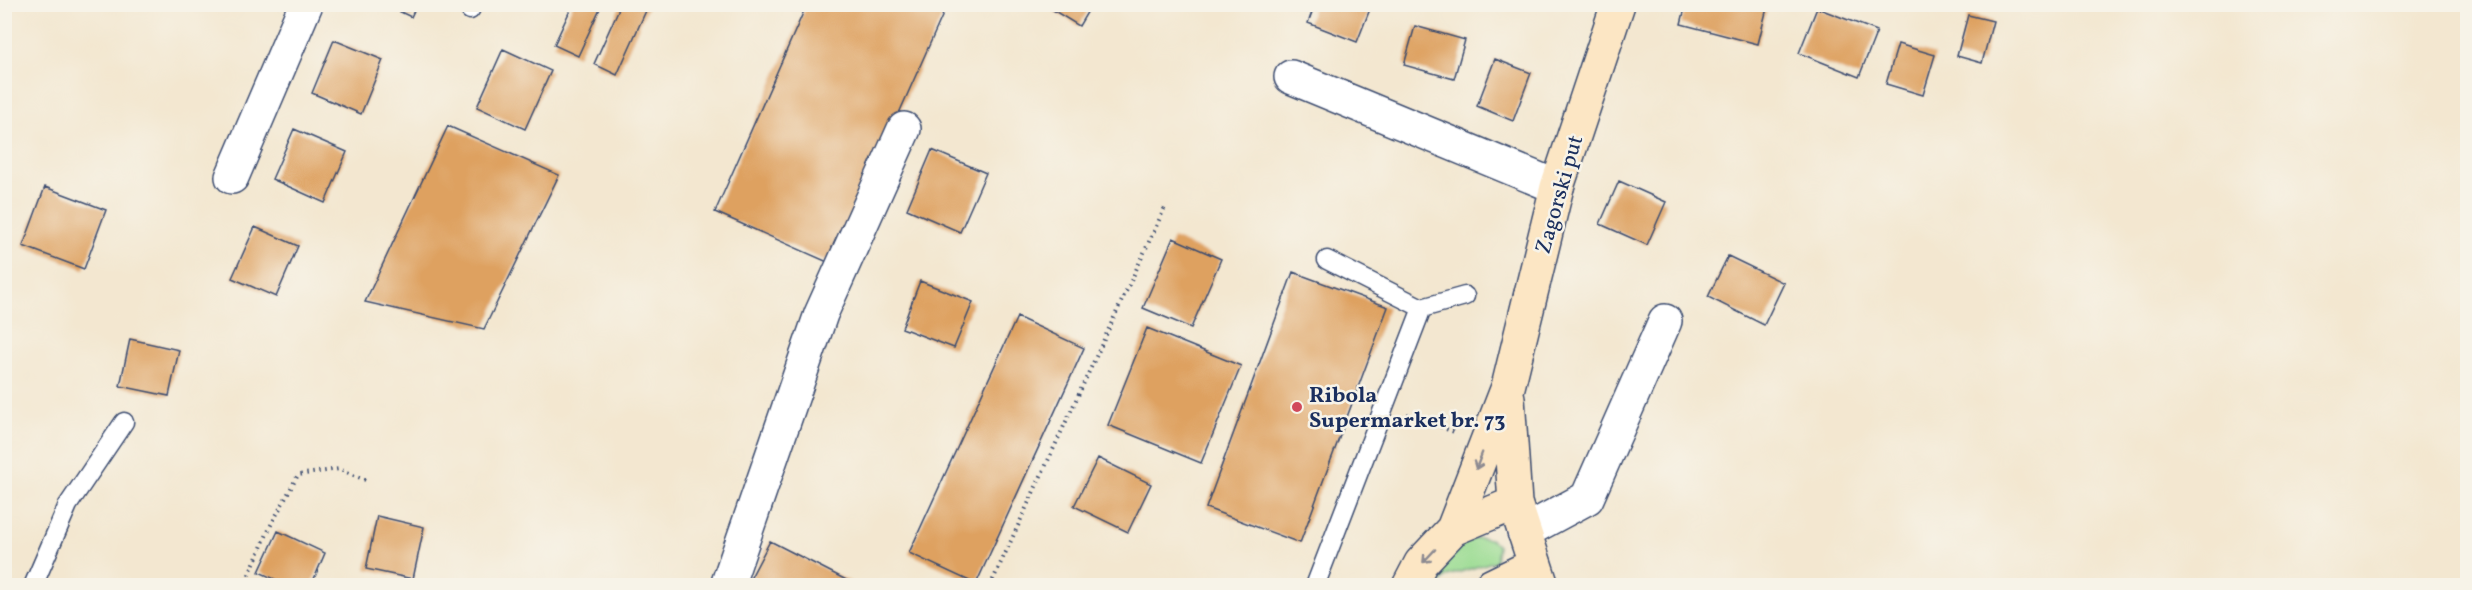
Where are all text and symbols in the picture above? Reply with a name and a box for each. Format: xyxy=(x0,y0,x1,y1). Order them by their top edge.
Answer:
street label: Zagorski put xyxy=(1529,131,1592,258)
place label: Ribola Supermarket br. 73 xyxy=(1309,381,1505,437)
marker: Ribola Supermarket br. 73 xyxy=(1290,400,1304,414)
one-way arrow xyxy=(1473,451,1484,470)
one-way arrow xyxy=(1422,548,1436,563)

